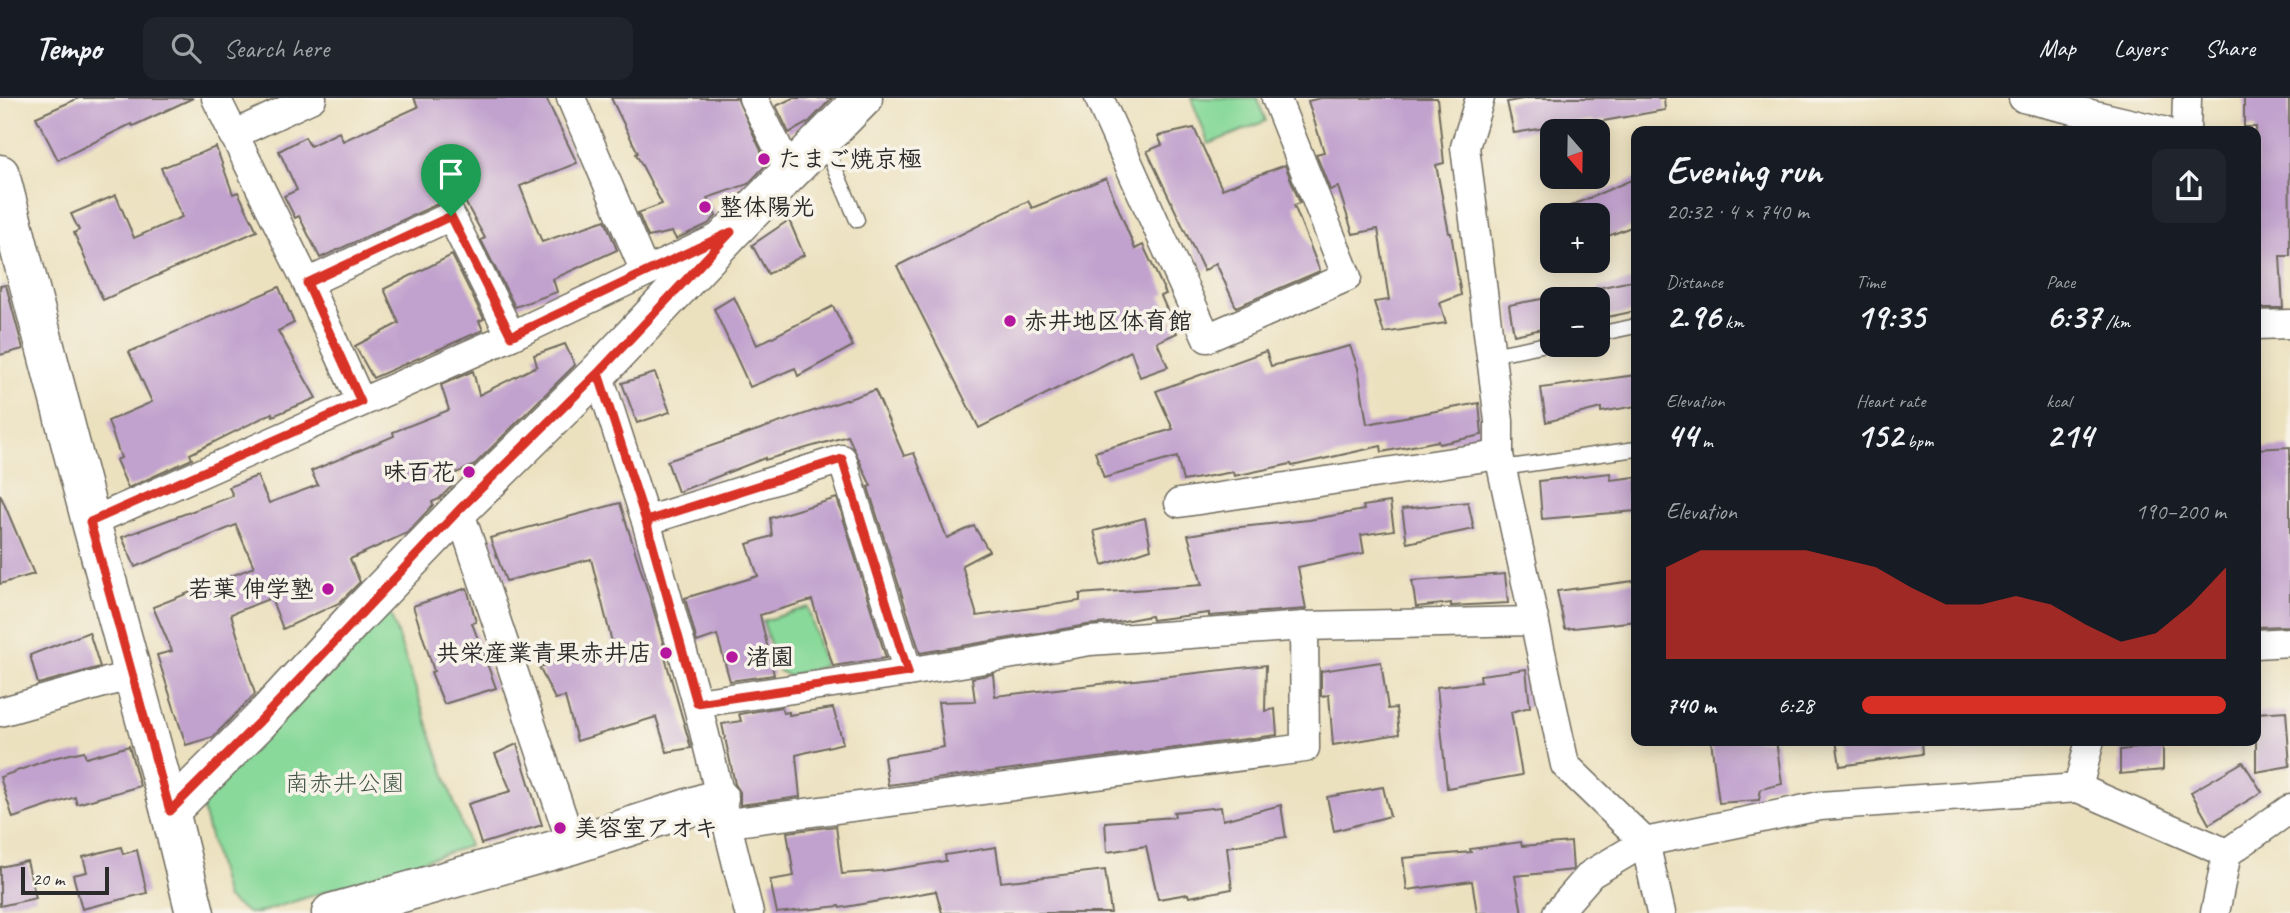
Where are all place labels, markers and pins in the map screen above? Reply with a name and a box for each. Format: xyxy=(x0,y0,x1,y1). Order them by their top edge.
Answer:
pin xyxy=(421,144,481,216)
place label: たまご焼京極 xyxy=(778,144,922,174)
marker: たまご焼京極 xyxy=(756,151,772,167)
place label: 整体陽光 xyxy=(719,192,815,222)
marker: 整体陽光 xyxy=(697,199,713,215)
place label: 赤井地区体育館 xyxy=(1024,306,1192,336)
marker: 赤井地区体育館 xyxy=(1002,313,1018,329)
place label: 味百花 xyxy=(383,457,455,487)
marker: 味百花 xyxy=(461,464,477,480)
place label: 若葉 伸学塾 xyxy=(188,574,314,604)
marker: 若葉 伸学塾 xyxy=(320,581,336,597)
place label: 共栄産業青果赤井店 xyxy=(436,638,652,668)
place label: 渚園 xyxy=(746,642,794,672)
marker: 共栄産業青果赤井店 xyxy=(658,645,674,661)
marker: 渚園 xyxy=(724,649,740,665)
place label: 美容室アオキ xyxy=(574,813,718,843)
marker: 美容室アオキ xyxy=(552,820,568,836)

